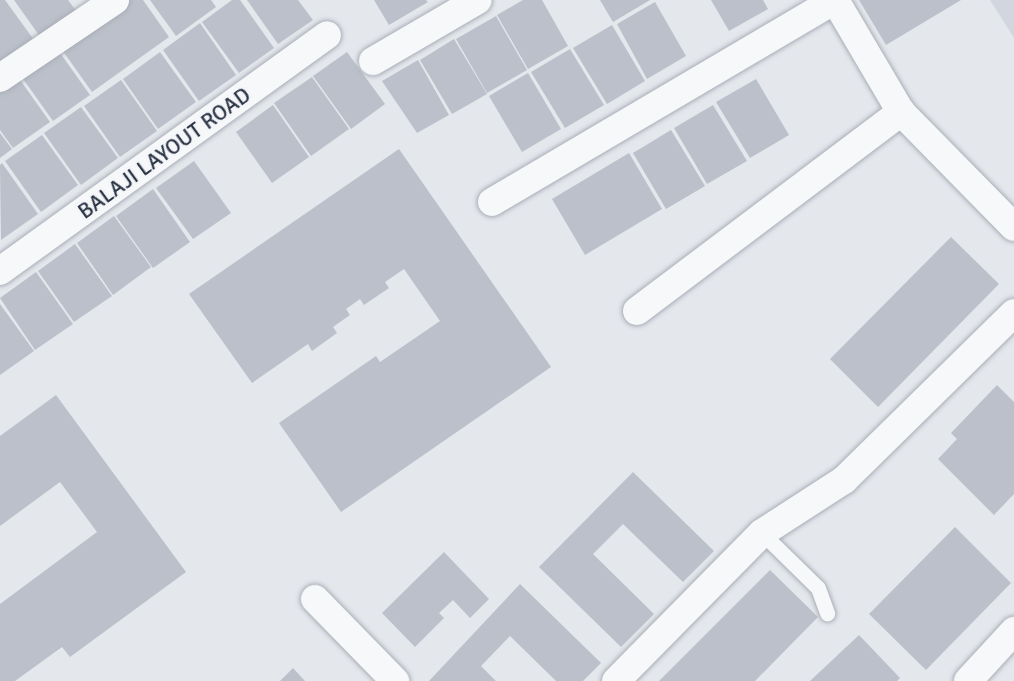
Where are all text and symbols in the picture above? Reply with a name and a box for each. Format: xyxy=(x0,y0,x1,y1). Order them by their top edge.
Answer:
street label: BALAJI LAYOUT ROAD xyxy=(73,81,255,225)

